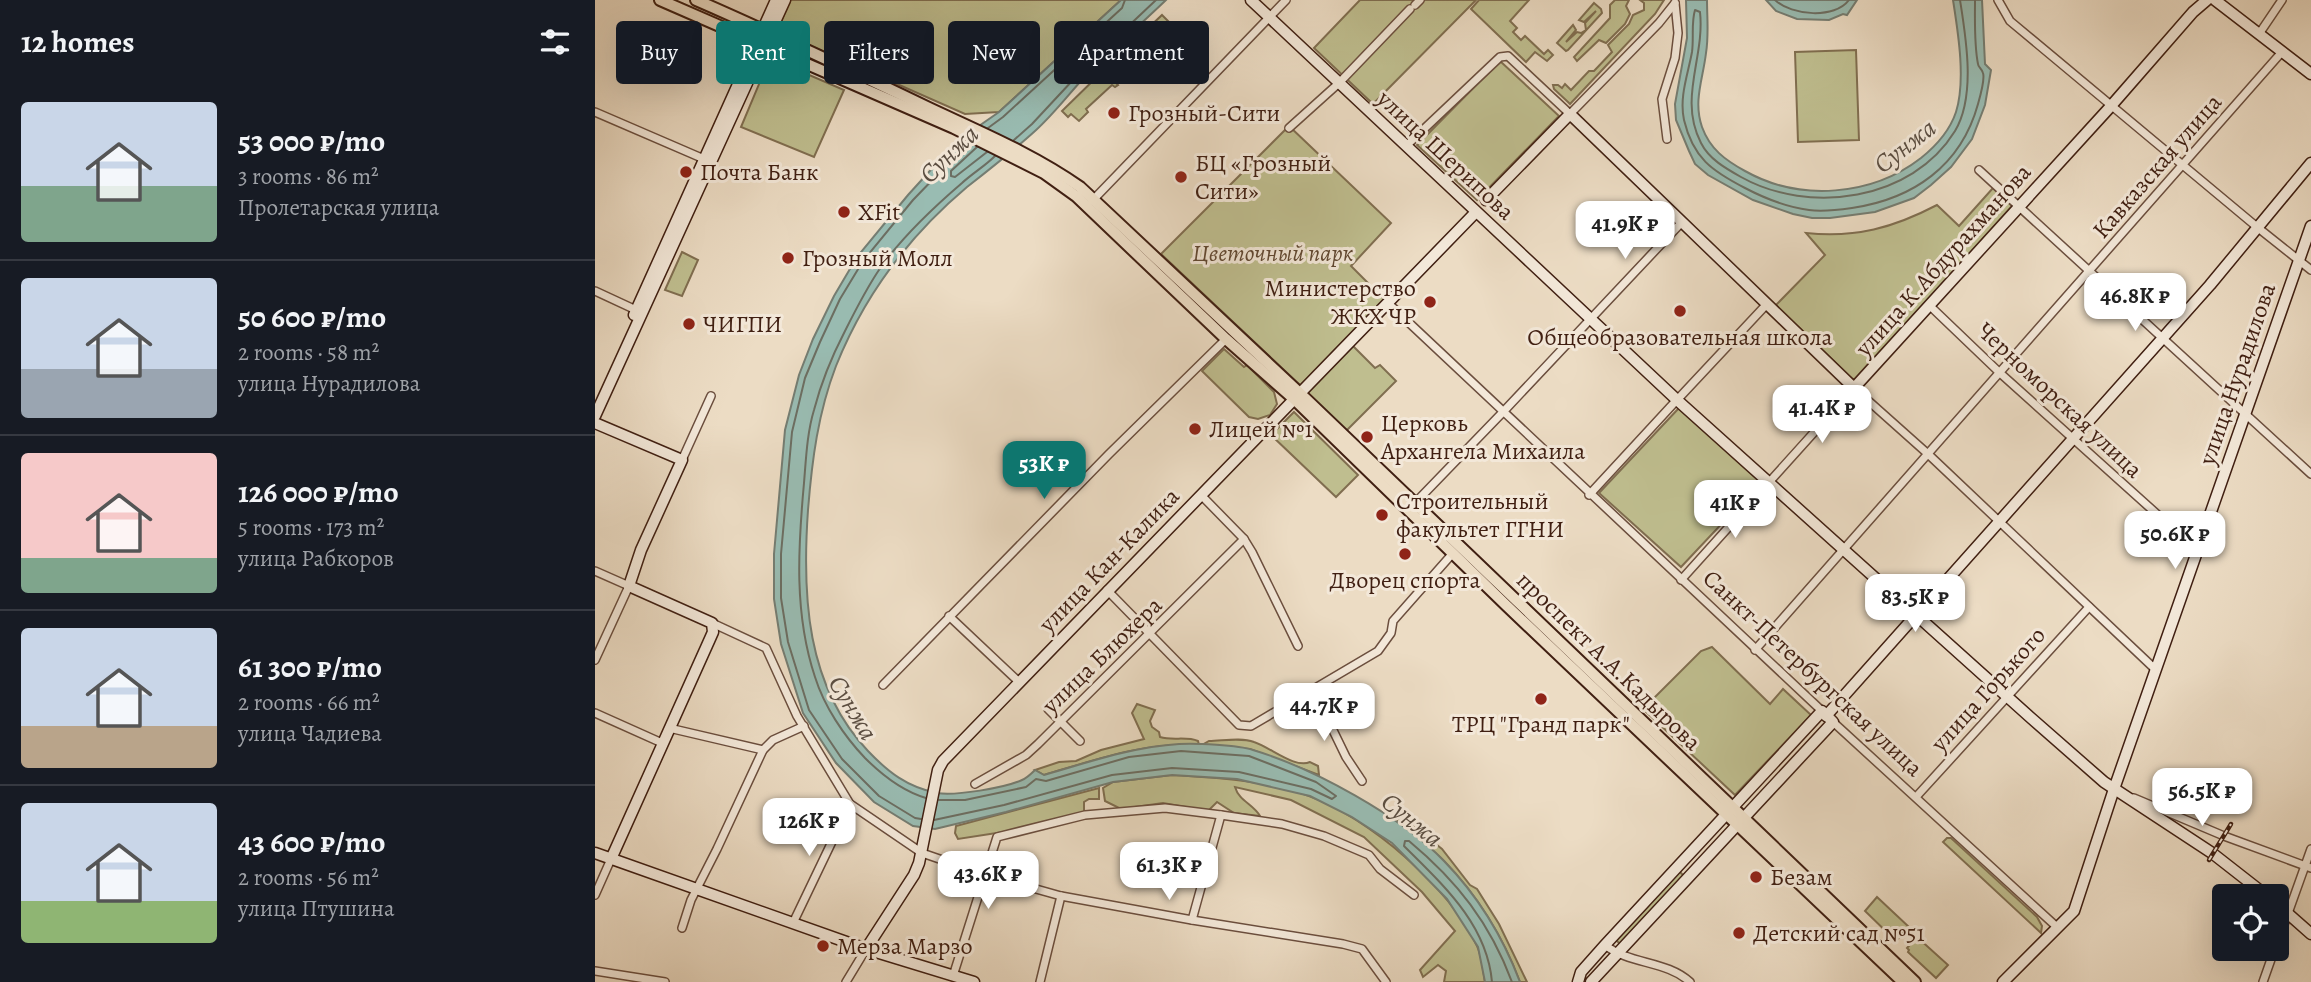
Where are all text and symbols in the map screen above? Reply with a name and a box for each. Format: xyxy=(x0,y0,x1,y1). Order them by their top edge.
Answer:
chip: Buy xyxy=(616,21,702,84)
chip: Rent xyxy=(716,21,810,84)
chip: Filters xyxy=(824,21,934,84)
chip: New xyxy=(948,21,1040,84)
chip: Apartment xyxy=(1054,21,1209,84)
text: 12 homes xyxy=(21,22,134,62)
icon: filters xyxy=(536,23,574,61)
street label: улица Шерипова xyxy=(1370,82,1522,227)
street label: Кавказская улица xyxy=(2085,87,2229,245)
place label: Грозный-Сити xyxy=(1128,97,1280,129)
marker: Грозный-Сити xyxy=(1106,105,1122,121)
water label: Сунжа xyxy=(1867,111,1943,181)
water label: Сунжа xyxy=(912,117,986,191)
text: 53 000 ₽/mo xyxy=(238,121,385,161)
icon: home xyxy=(77,130,161,214)
place label: БЦ «Грозный Сити» xyxy=(1195,147,1331,207)
place label: Почта Банк xyxy=(700,156,818,188)
street label: улица К.Абдурахманова xyxy=(1847,157,2038,364)
text: 3 rooms · 86 m² xyxy=(238,161,379,192)
marker: Почта Банк xyxy=(678,164,694,180)
marker: БЦ «Грозный Сити» xyxy=(1173,169,1189,185)
text: Пролетарская улица xyxy=(238,192,439,223)
place label: XFit xyxy=(858,196,900,228)
pin: 41.9K ₽ xyxy=(1560,202,1690,261)
marker: XFit xyxy=(836,204,852,220)
text: 41.9K ₽ xyxy=(1592,208,1658,239)
park label: Цветочный парк xyxy=(1193,237,1354,269)
place label: Грозный Молл xyxy=(802,242,953,274)
marker: Грозный Молл xyxy=(780,250,796,266)
place label: Министерство ЖКХ ЧР xyxy=(1265,272,1416,332)
pin: 46.8K ₽ xyxy=(2070,274,2200,333)
street label: улица Нурадилова xyxy=(2191,279,2283,470)
text: 46.8K ₽ xyxy=(2100,280,2170,311)
marker: Министерство ЖКХ ЧР xyxy=(1422,294,1438,310)
text: 50 600 ₽/mo xyxy=(238,297,386,337)
marker: Общеобразовательная школа xyxy=(1672,303,1688,319)
icon: home xyxy=(77,306,161,390)
place label: ЧИГПИ xyxy=(703,308,782,340)
street label: Черноморская улица xyxy=(1970,315,2150,485)
marker: ЧИГПИ xyxy=(681,316,697,332)
place label: Общеобразовательная школа xyxy=(1527,321,1833,353)
text: 2 rooms · 58 m² xyxy=(238,337,379,368)
text: улица Нурадилова xyxy=(238,368,420,399)
pin: 41.4K ₽ xyxy=(1757,386,1887,445)
text: 41.4K ₽ xyxy=(1789,392,1855,423)
place label: Церковь Архангела Михаила xyxy=(1380,407,1585,467)
place label: Лицей №1 xyxy=(1209,413,1313,445)
marker: Лицей №1 xyxy=(1187,421,1203,437)
marker: Церковь Архангела Михаила xyxy=(1359,429,1375,445)
pin: 53K ₽ xyxy=(995,442,1093,501)
text: 53K ₽ xyxy=(1019,448,1069,479)
text: 126 000 ₽/mo xyxy=(238,472,399,512)
pin: 41K ₽ xyxy=(1686,480,1784,540)
icon: home xyxy=(77,481,161,565)
street label: улица Кан-Калика xyxy=(1031,481,1186,640)
place label: Строительный факультет ГГНИ xyxy=(1396,485,1564,545)
text: 41K ₽ xyxy=(1710,487,1760,518)
marker: Строительный факультет ГГНИ xyxy=(1374,507,1390,523)
text: 5 rooms · 173 m² xyxy=(238,512,384,543)
pin: 50.6K ₽ xyxy=(2110,512,2240,571)
text: 50.6K ₽ xyxy=(2140,518,2210,549)
text: улица Рабкоров xyxy=(238,543,394,574)
marker: Дворец спорта xyxy=(1397,546,1413,562)
street label: Санкт-Петербургская улица xyxy=(1696,562,1930,784)
place label: Дворец спорта xyxy=(1329,564,1481,596)
street label: проспект А.А.Кадырова xyxy=(1510,564,1708,758)
pin: 83.5K ₽ xyxy=(1850,574,1980,634)
text: 83.5K ₽ xyxy=(1881,581,1949,612)
street label: улица Блюхера xyxy=(1034,590,1169,721)
street label: улица Горького xyxy=(1923,620,2053,759)
text: 61 300 ₽/mo xyxy=(238,647,382,687)
icon: home xyxy=(77,656,161,740)
water label: Сунжа xyxy=(820,669,886,747)
pin: 44.7K ₽ xyxy=(1259,684,1389,743)
text: 2 rooms · 66 m² xyxy=(238,687,380,718)
text: 44.7K ₽ xyxy=(1290,690,1358,721)
marker: ТРЦ "Гранд парк" xyxy=(1533,691,1549,707)
place label: ТРЦ "Гранд парк" xyxy=(1452,708,1630,740)
text: улица Чадиева xyxy=(238,718,382,749)
pin: 56.5K ₽ xyxy=(2137,768,2267,828)
text: 56.5K ₽ xyxy=(2168,775,2236,806)
water label: Сунжа xyxy=(1374,784,1450,856)
pin: 126K ₽ xyxy=(752,798,866,858)
text: 126K ₽ xyxy=(779,805,839,836)
text: 43 600 ₽/mo xyxy=(238,822,385,862)
icon: home xyxy=(77,831,161,915)
pin: 61.3K ₽ xyxy=(1104,842,1234,902)
text: 61.3K ₽ xyxy=(1136,849,1202,880)
pin: 43.6K ₽ xyxy=(923,852,1053,911)
text: 43.6K ₽ xyxy=(954,858,1022,889)
place label: Безам xyxy=(1770,861,1833,893)
text: 2 rooms · 56 m² xyxy=(238,862,379,893)
marker: Безам xyxy=(1748,869,1764,885)
map controls xyxy=(2212,884,2289,961)
button: locate xyxy=(2212,884,2289,961)
text: улица Птушина xyxy=(238,893,395,924)
place label: Детский сад №51 xyxy=(1753,917,1925,949)
marker: Детский сад №51 xyxy=(1731,925,1747,941)
place label: Мерза Марзо xyxy=(837,930,973,962)
marker: Мерза Марзо xyxy=(815,938,831,954)

